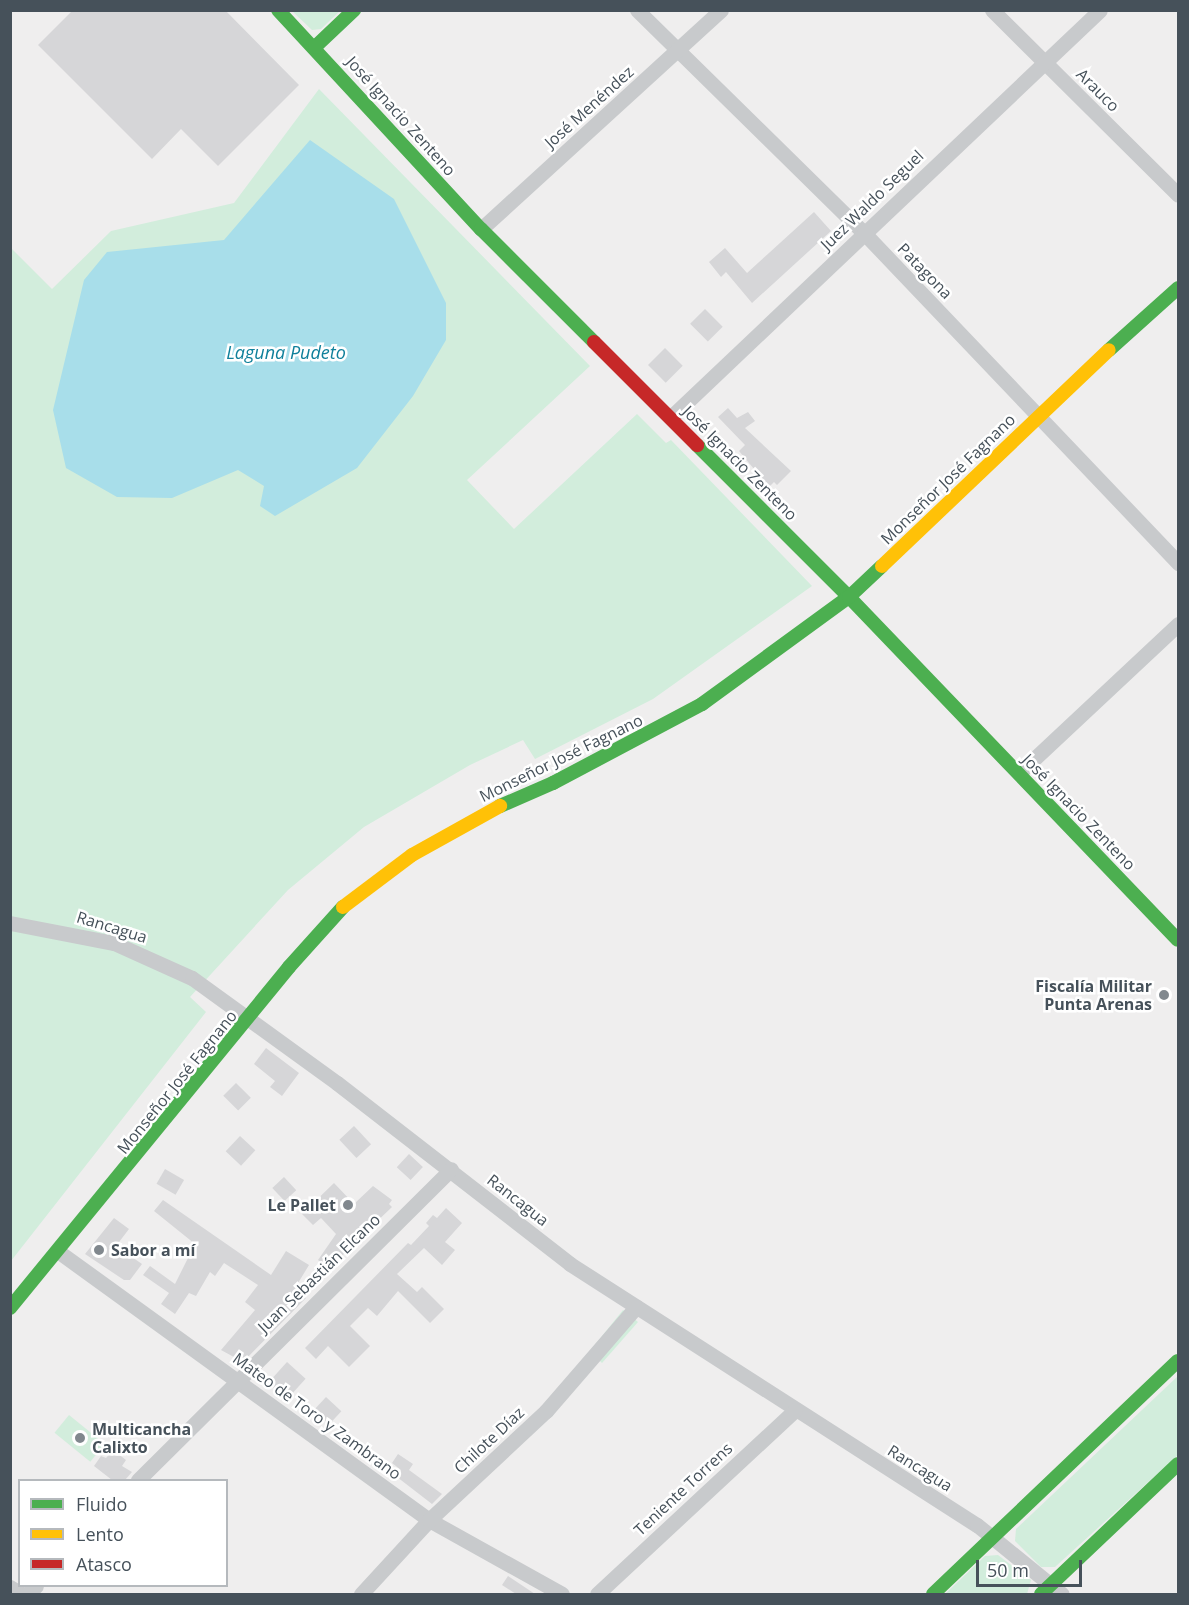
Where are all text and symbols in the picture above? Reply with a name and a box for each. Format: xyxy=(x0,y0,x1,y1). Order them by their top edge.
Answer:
street label: José Ignacio Zenteno xyxy=(342,52,460,180)
street label: José Menéndez xyxy=(541,62,637,152)
street label: Arauco xyxy=(1073,65,1123,115)
street label: Juez Waldo Seguel xyxy=(817,146,927,254)
street label: Patagona xyxy=(894,239,956,303)
water label: Laguna Pudeto xyxy=(226,341,346,363)
street label: José Ignacio Zenteno xyxy=(679,402,801,524)
street label: Monseñor José Fagnano xyxy=(877,410,1019,548)
street label: Monseñor José Fagnano xyxy=(476,710,646,806)
street label: José Ignacio Zenteno xyxy=(1019,750,1139,874)
street label: Rancagua xyxy=(75,907,149,947)
place label: Fiscalía Militar Punta Arenas xyxy=(1035,976,1152,1014)
marker: Fiscalía Militar Punta Arenas xyxy=(1157,988,1171,1002)
street label: Monseñor José Fagnano xyxy=(113,1006,241,1158)
street label: Rancagua xyxy=(484,1170,552,1230)
place label: Le Pallet xyxy=(267,1195,336,1215)
marker: Le Pallet xyxy=(341,1198,355,1212)
street label: Juan Sebastián Elcano xyxy=(254,1210,384,1336)
place label: Sabor a mí xyxy=(111,1240,195,1260)
marker: Sabor a mí xyxy=(92,1243,106,1257)
street label: Mateo de Toro y Zambrano xyxy=(229,1349,405,1483)
street label: Chilote Díaz xyxy=(450,1403,528,1477)
place label: Multicancha Calixto xyxy=(92,1419,191,1457)
marker: Multicancha Calixto xyxy=(73,1431,87,1445)
street label: Teniente Torrens xyxy=(630,1439,736,1539)
street label: Rancagua xyxy=(884,1441,956,1495)
legend xyxy=(18,1479,228,1587)
text: Fluido xyxy=(76,1492,127,1516)
text: Lento xyxy=(76,1522,124,1546)
scale bar xyxy=(979,1548,1086,1586)
text: Atasco xyxy=(76,1552,132,1576)
text: 50 m xyxy=(987,1558,1029,1582)

